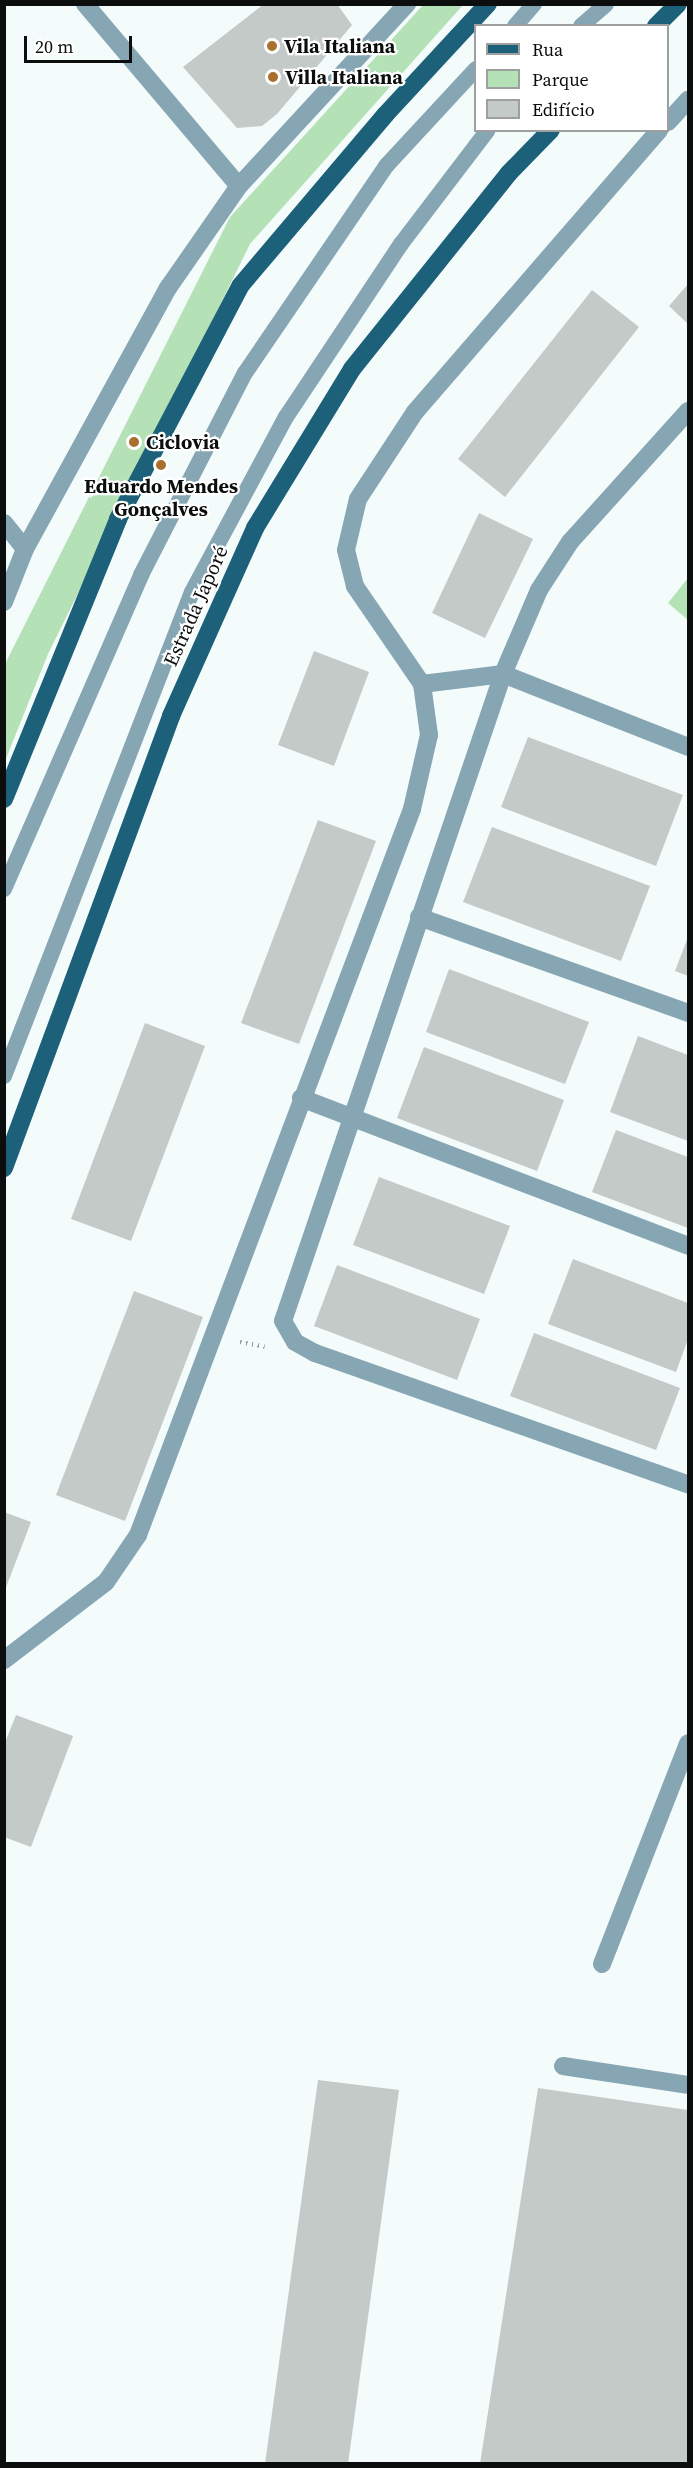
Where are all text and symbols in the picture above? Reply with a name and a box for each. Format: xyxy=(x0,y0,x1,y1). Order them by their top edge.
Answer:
scale bar xyxy=(27,24,135,62)
legend xyxy=(474,24,669,132)
text: 20 m xyxy=(35,34,73,59)
place label: Vila Italiana xyxy=(284,34,395,58)
text: Rua xyxy=(532,37,563,62)
marker: Vila Italiana xyxy=(265,39,279,53)
place label: Villa Italiana xyxy=(285,65,403,89)
text: Parque xyxy=(532,67,589,92)
marker: Villa Italiana xyxy=(266,70,280,84)
text: Edifício xyxy=(532,97,595,122)
place label: Ciclovia xyxy=(146,430,220,454)
marker: Ciclovia xyxy=(127,435,141,449)
marker: Eduardo Mendes Gonçalves xyxy=(154,458,168,472)
place label: Eduardo Mendes Gonçalves xyxy=(84,474,238,521)
street label: Estrada Japoré xyxy=(159,542,233,670)

